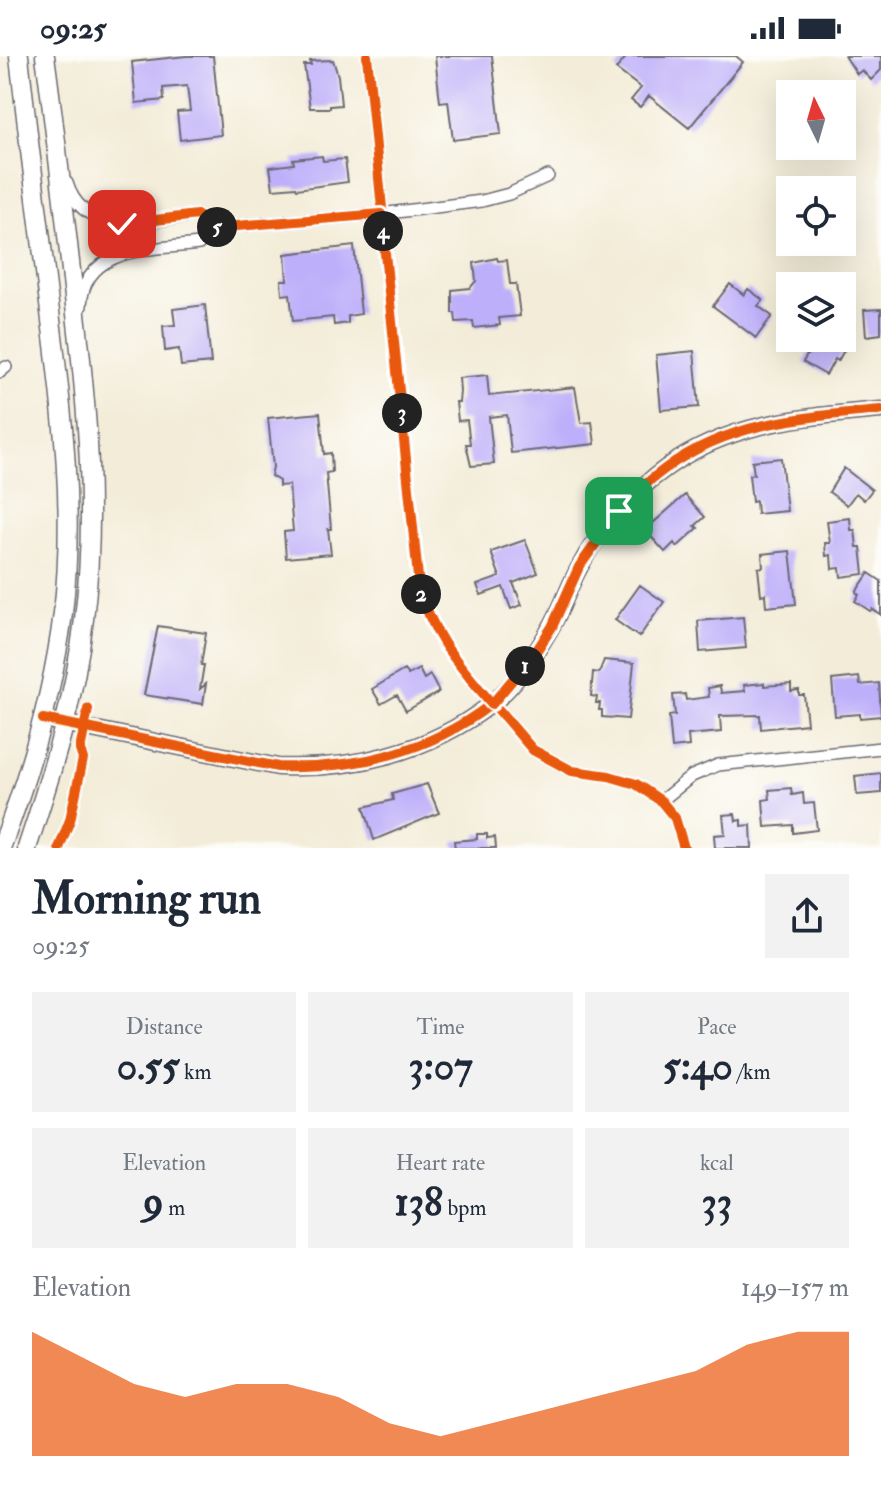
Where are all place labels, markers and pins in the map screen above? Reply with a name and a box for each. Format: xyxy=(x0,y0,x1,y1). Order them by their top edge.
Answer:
pin xyxy=(88,190,156,258)
pin: 5 xyxy=(197,207,237,247)
pin: 4 xyxy=(363,211,403,251)
pin: 3 xyxy=(382,393,422,433)
pin xyxy=(585,477,653,545)
pin: 2 xyxy=(401,574,441,614)
pin: 1 xyxy=(505,646,545,686)

